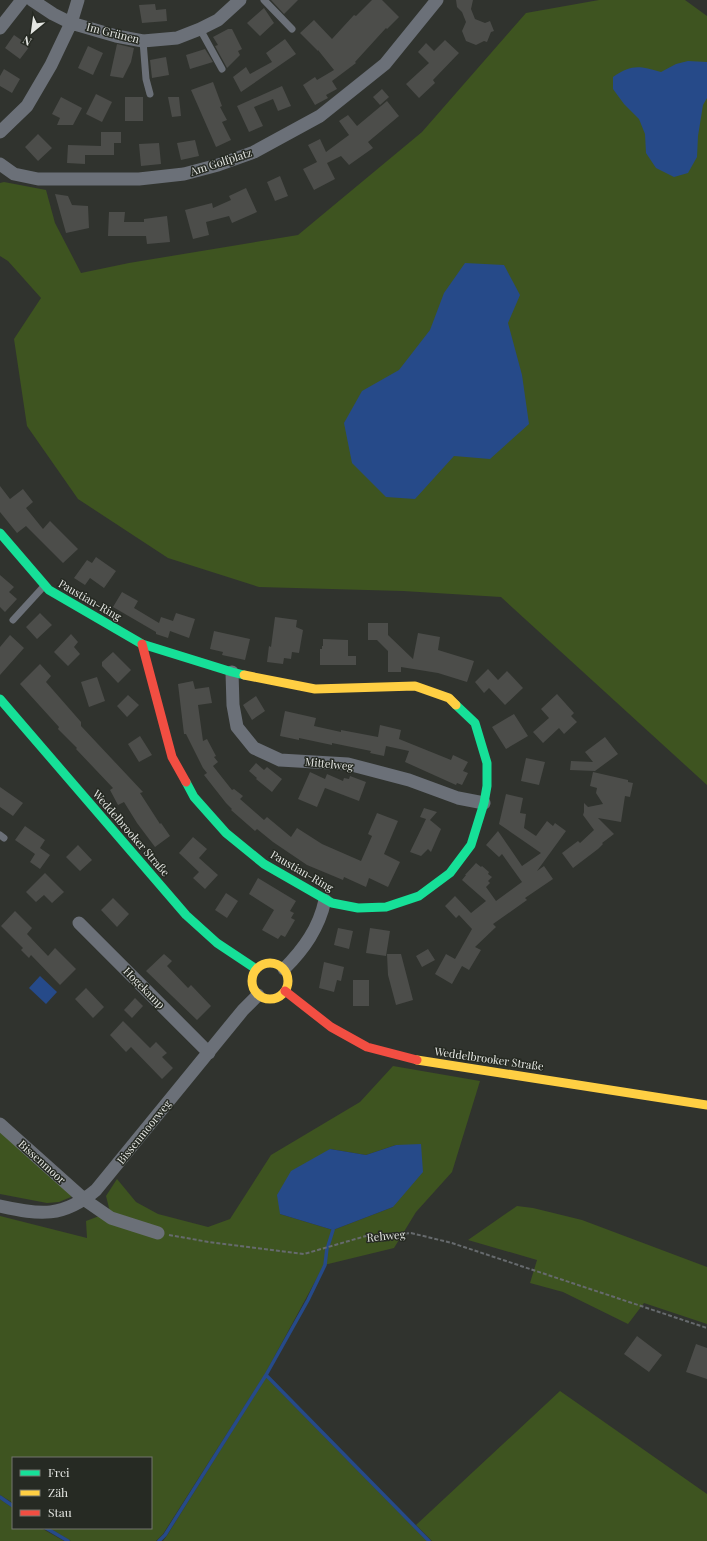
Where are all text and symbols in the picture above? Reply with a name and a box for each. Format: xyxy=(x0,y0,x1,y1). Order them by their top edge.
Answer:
north arrow xyxy=(12,12,52,52)
street label: Im Grünen xyxy=(85,19,142,46)
text: N xyxy=(20,33,34,50)
street label: Am Golfplatz xyxy=(187,144,254,179)
street label: Paustian-Ring xyxy=(56,575,125,624)
street label: Mittelweg xyxy=(304,754,354,774)
street label: Weddelbrooker Straße xyxy=(89,785,173,879)
street label: Paustian-Ring xyxy=(268,846,337,895)
street label: Hogekamp xyxy=(120,964,168,1012)
street label: Weddelbrooker Straße xyxy=(433,1043,545,1074)
street label: Bissenmoorweg xyxy=(113,1096,174,1167)
street label: Bissenmoor xyxy=(15,1136,69,1187)
street label: Rehweg xyxy=(366,1226,406,1245)
legend xyxy=(12,1457,152,1529)
text: Frei xyxy=(48,1464,70,1480)
text: Zäh xyxy=(48,1484,68,1500)
text: Stau xyxy=(48,1504,72,1520)

